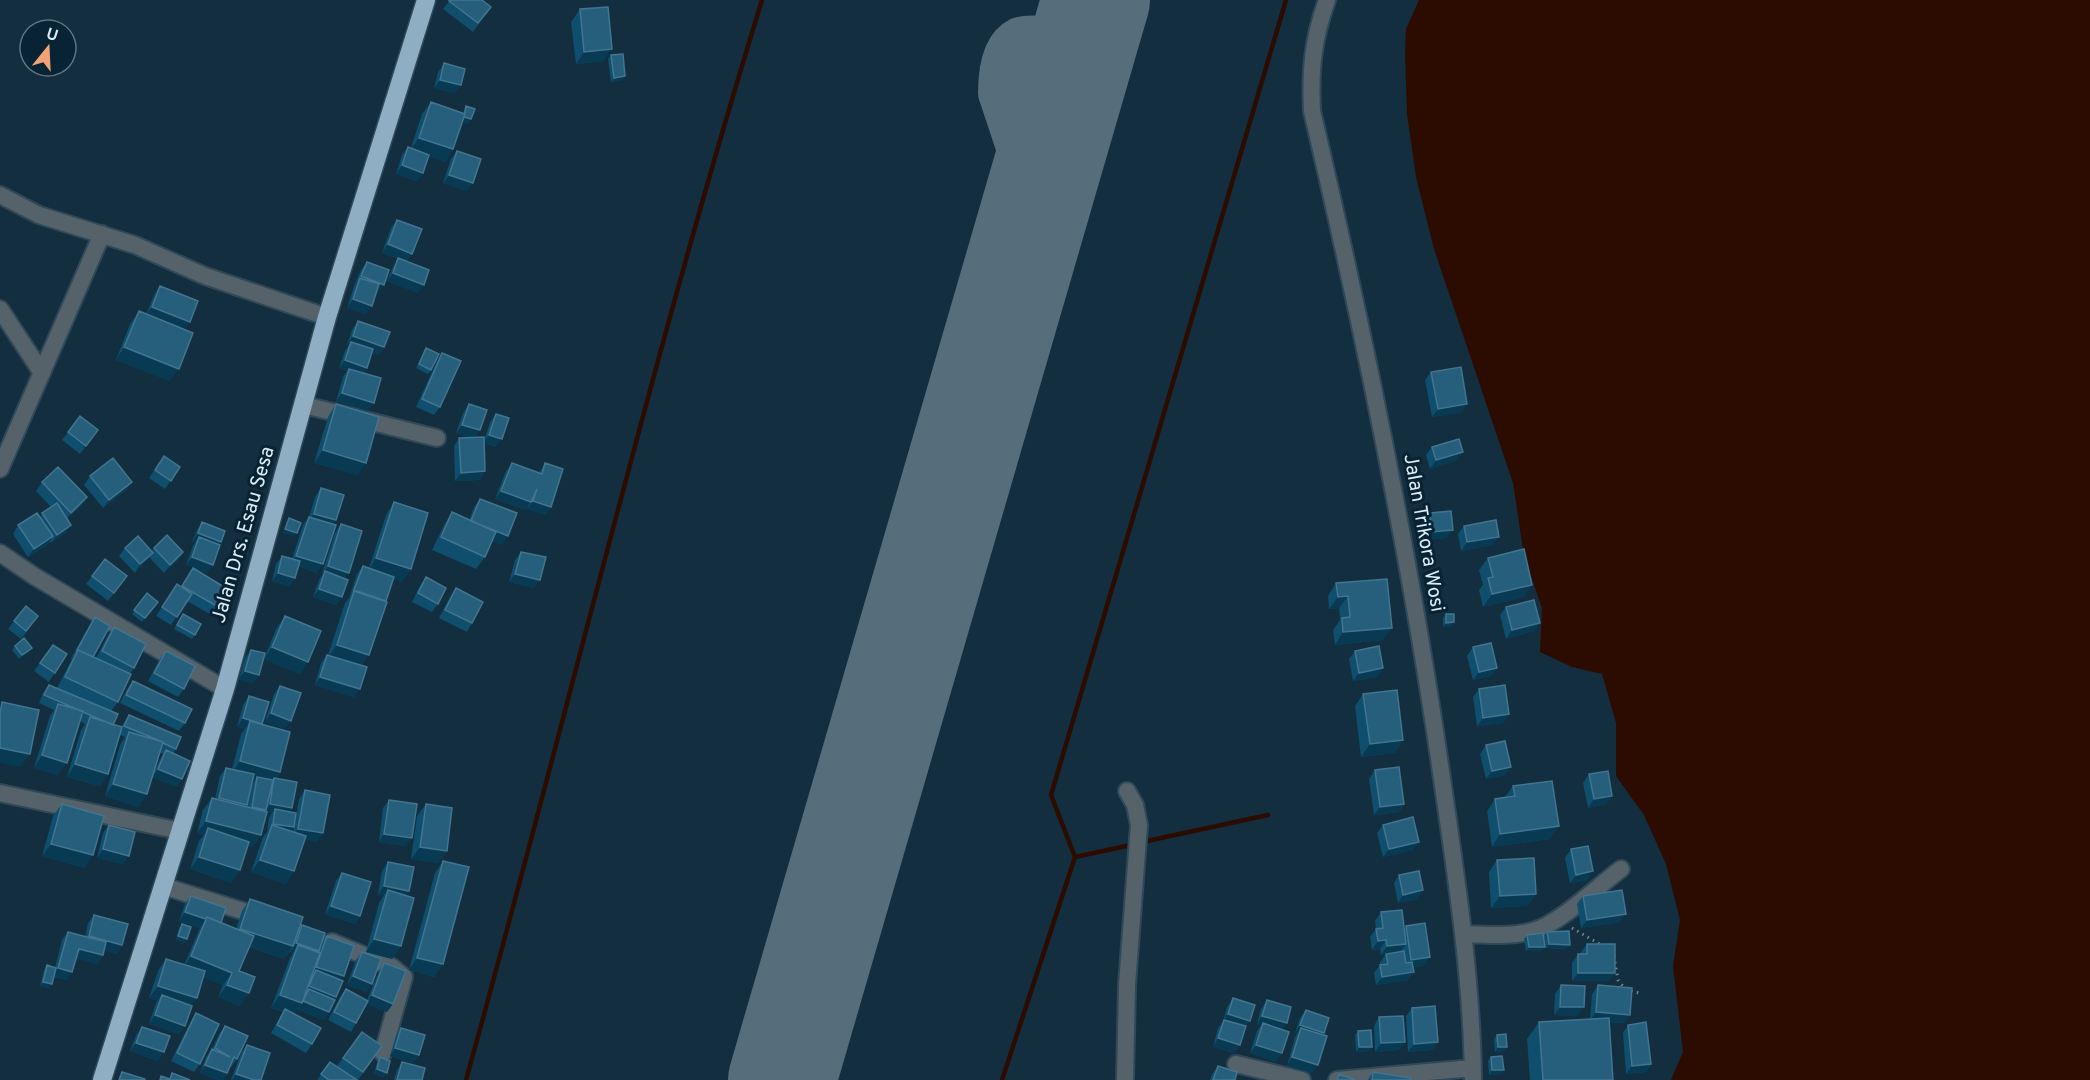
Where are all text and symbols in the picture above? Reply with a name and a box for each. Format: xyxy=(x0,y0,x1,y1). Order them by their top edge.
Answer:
north arrow xyxy=(18,18,78,78)
text: U xyxy=(44,24,61,47)
street label: Jalan Drs. Esau Sesa xyxy=(206,444,282,626)
street label: Jalan Trikora Wosi xyxy=(1396,452,1450,614)

